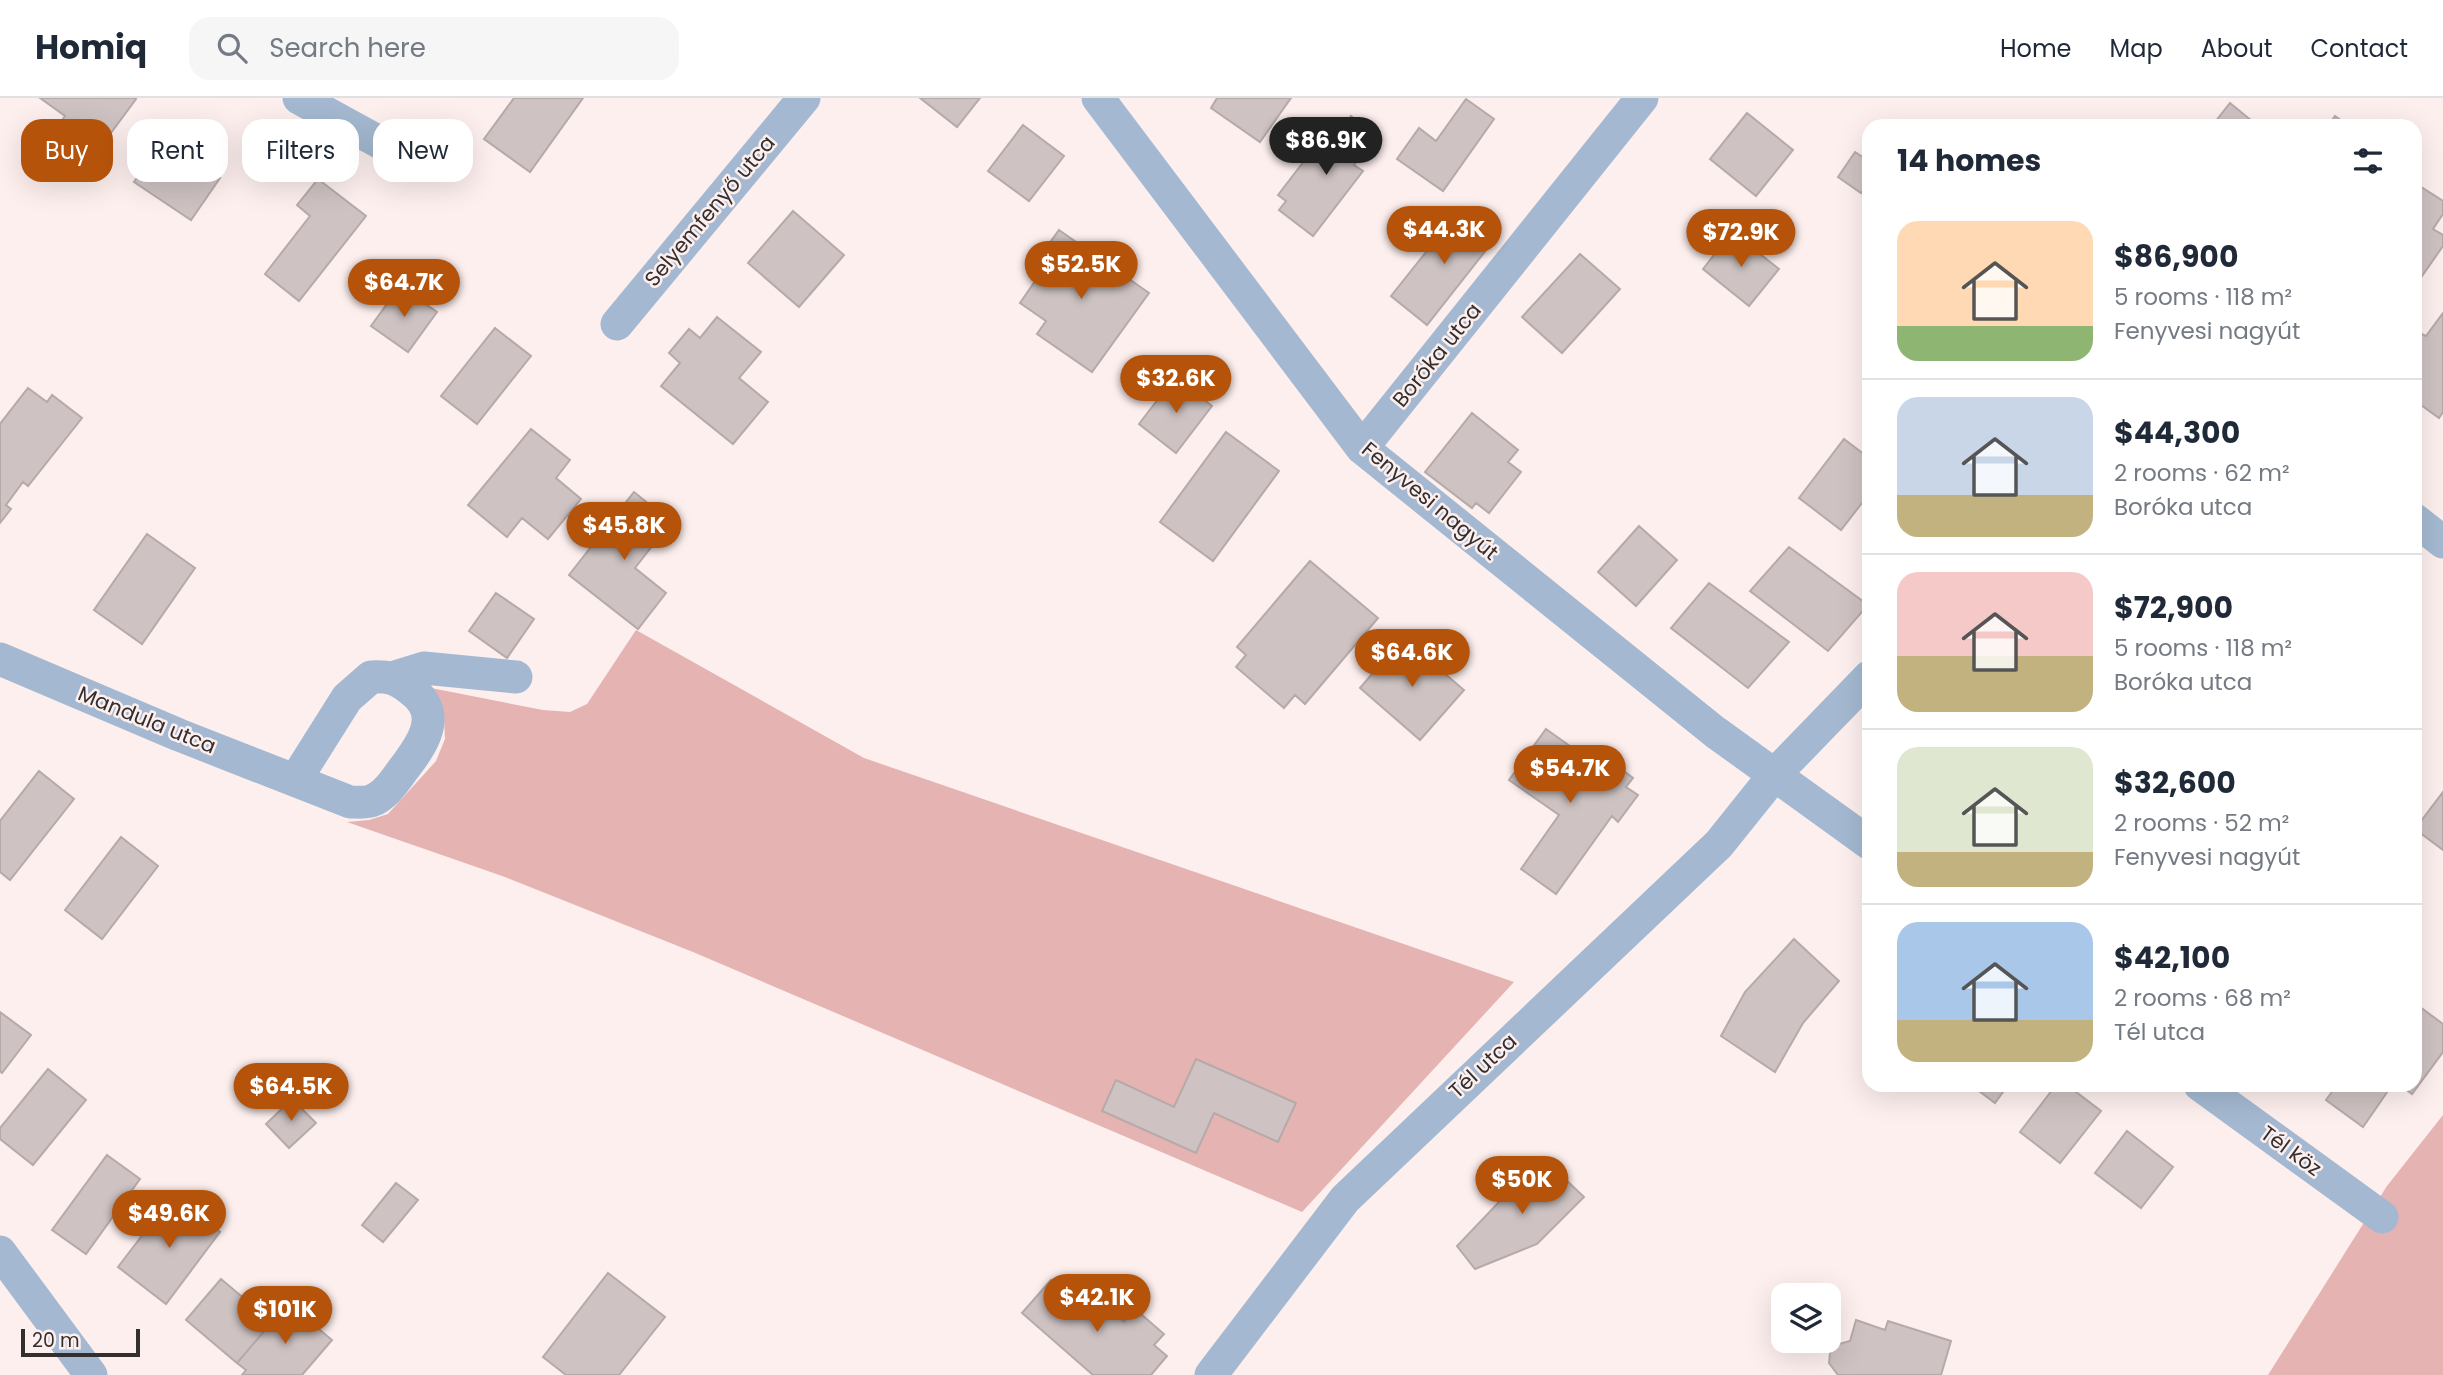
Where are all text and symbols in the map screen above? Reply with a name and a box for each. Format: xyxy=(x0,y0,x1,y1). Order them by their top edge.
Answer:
search box xyxy=(189,17,679,80)
text: Homiq xyxy=(35,24,147,71)
icon: search xyxy=(213,29,251,67)
text: Search here xyxy=(269,30,426,66)
text: Home xyxy=(2000,32,2072,65)
text: Map xyxy=(2110,32,2163,65)
text: About xyxy=(2201,32,2272,65)
text: Contact xyxy=(2310,32,2408,65)
pin: $86.9K xyxy=(1269,118,1383,177)
chip: Buy xyxy=(21,119,113,182)
chip: Rent xyxy=(127,119,228,182)
chip: Filters xyxy=(242,119,359,182)
chip: New xyxy=(373,119,473,182)
text: $86.9K xyxy=(1285,124,1367,156)
street label: Selyemfenyő utca xyxy=(638,129,782,292)
text: 14 homes xyxy=(1897,139,2041,182)
icon: filters xyxy=(2349,142,2387,180)
pin: $44.3K xyxy=(1387,206,1501,266)
pin: $72.9K xyxy=(1684,209,1798,269)
text: $44.3K xyxy=(1403,213,1485,245)
text: $72.9K xyxy=(1702,216,1780,248)
text: $86,900 xyxy=(2114,235,2238,278)
pin: $52.5K xyxy=(1024,242,1138,301)
text: $52.5K xyxy=(1041,248,1121,280)
icon: home xyxy=(1953,249,2037,333)
pin: $64.7K xyxy=(347,260,461,319)
text: $64.7K xyxy=(364,266,444,298)
text: 5 rooms · 118 m² xyxy=(2114,281,2292,313)
street label: Boróka utca xyxy=(1386,297,1488,413)
text: Fenyvesi nagyút xyxy=(2114,315,2300,347)
pin: $32.6K xyxy=(1119,356,1233,415)
text: $32.6K xyxy=(1136,362,1216,394)
text: $44,300 xyxy=(2114,411,2240,454)
icon: home xyxy=(1953,425,2037,509)
street label: Fenyvesi nagyút xyxy=(1356,435,1505,566)
text: 2 rooms · 62 m² xyxy=(2114,457,2290,489)
text: Boróka utca xyxy=(2114,491,2252,523)
pin: $45.8K xyxy=(567,503,681,562)
text: $45.8K xyxy=(582,509,666,541)
text: $72,900 xyxy=(2114,586,2233,629)
icon: home xyxy=(1953,600,2037,684)
pin: $64.6K xyxy=(1355,630,1469,689)
text: 5 rooms · 118 m² xyxy=(2114,632,2292,664)
text: $64.6K xyxy=(1371,636,1453,668)
text: Boróka utca xyxy=(2114,666,2252,698)
street label: Mandula utca xyxy=(74,679,220,760)
pin: $54.7K xyxy=(1513,746,1627,805)
text: $54.7K xyxy=(1530,752,1610,784)
text: $32,600 xyxy=(2114,761,2236,804)
icon: home xyxy=(1953,775,2037,859)
text: 2 rooms · 52 m² xyxy=(2114,807,2289,839)
text: Fenyvesi nagyút xyxy=(2114,841,2300,873)
text: $42,100 xyxy=(2114,936,2230,979)
icon: home xyxy=(1953,950,2037,1034)
text: 2 rooms · 68 m² xyxy=(2114,982,2291,1014)
text: Tél utca xyxy=(2114,1016,2205,1048)
street label: Tél utca xyxy=(1442,1027,1523,1105)
pin: $64.5K xyxy=(234,1063,348,1123)
text: $64.5K xyxy=(250,1070,332,1102)
street label: Tél köz xyxy=(2255,1119,2328,1183)
pin: $50K xyxy=(1481,1156,1563,1216)
text: $50K xyxy=(1491,1163,1553,1195)
pin: $49.6K xyxy=(112,1190,226,1250)
text: $49.6K xyxy=(128,1197,210,1229)
pin: $42.1K xyxy=(1040,1274,1154,1334)
text: $42.1K xyxy=(1059,1281,1135,1313)
map controls xyxy=(1771,1283,1841,1353)
button: layers xyxy=(1771,1283,1841,1353)
pin: $101K xyxy=(236,1286,334,1346)
text: $101K xyxy=(253,1293,317,1325)
scale bar xyxy=(21,1326,140,1358)
text: 20 m xyxy=(32,1327,80,1354)

